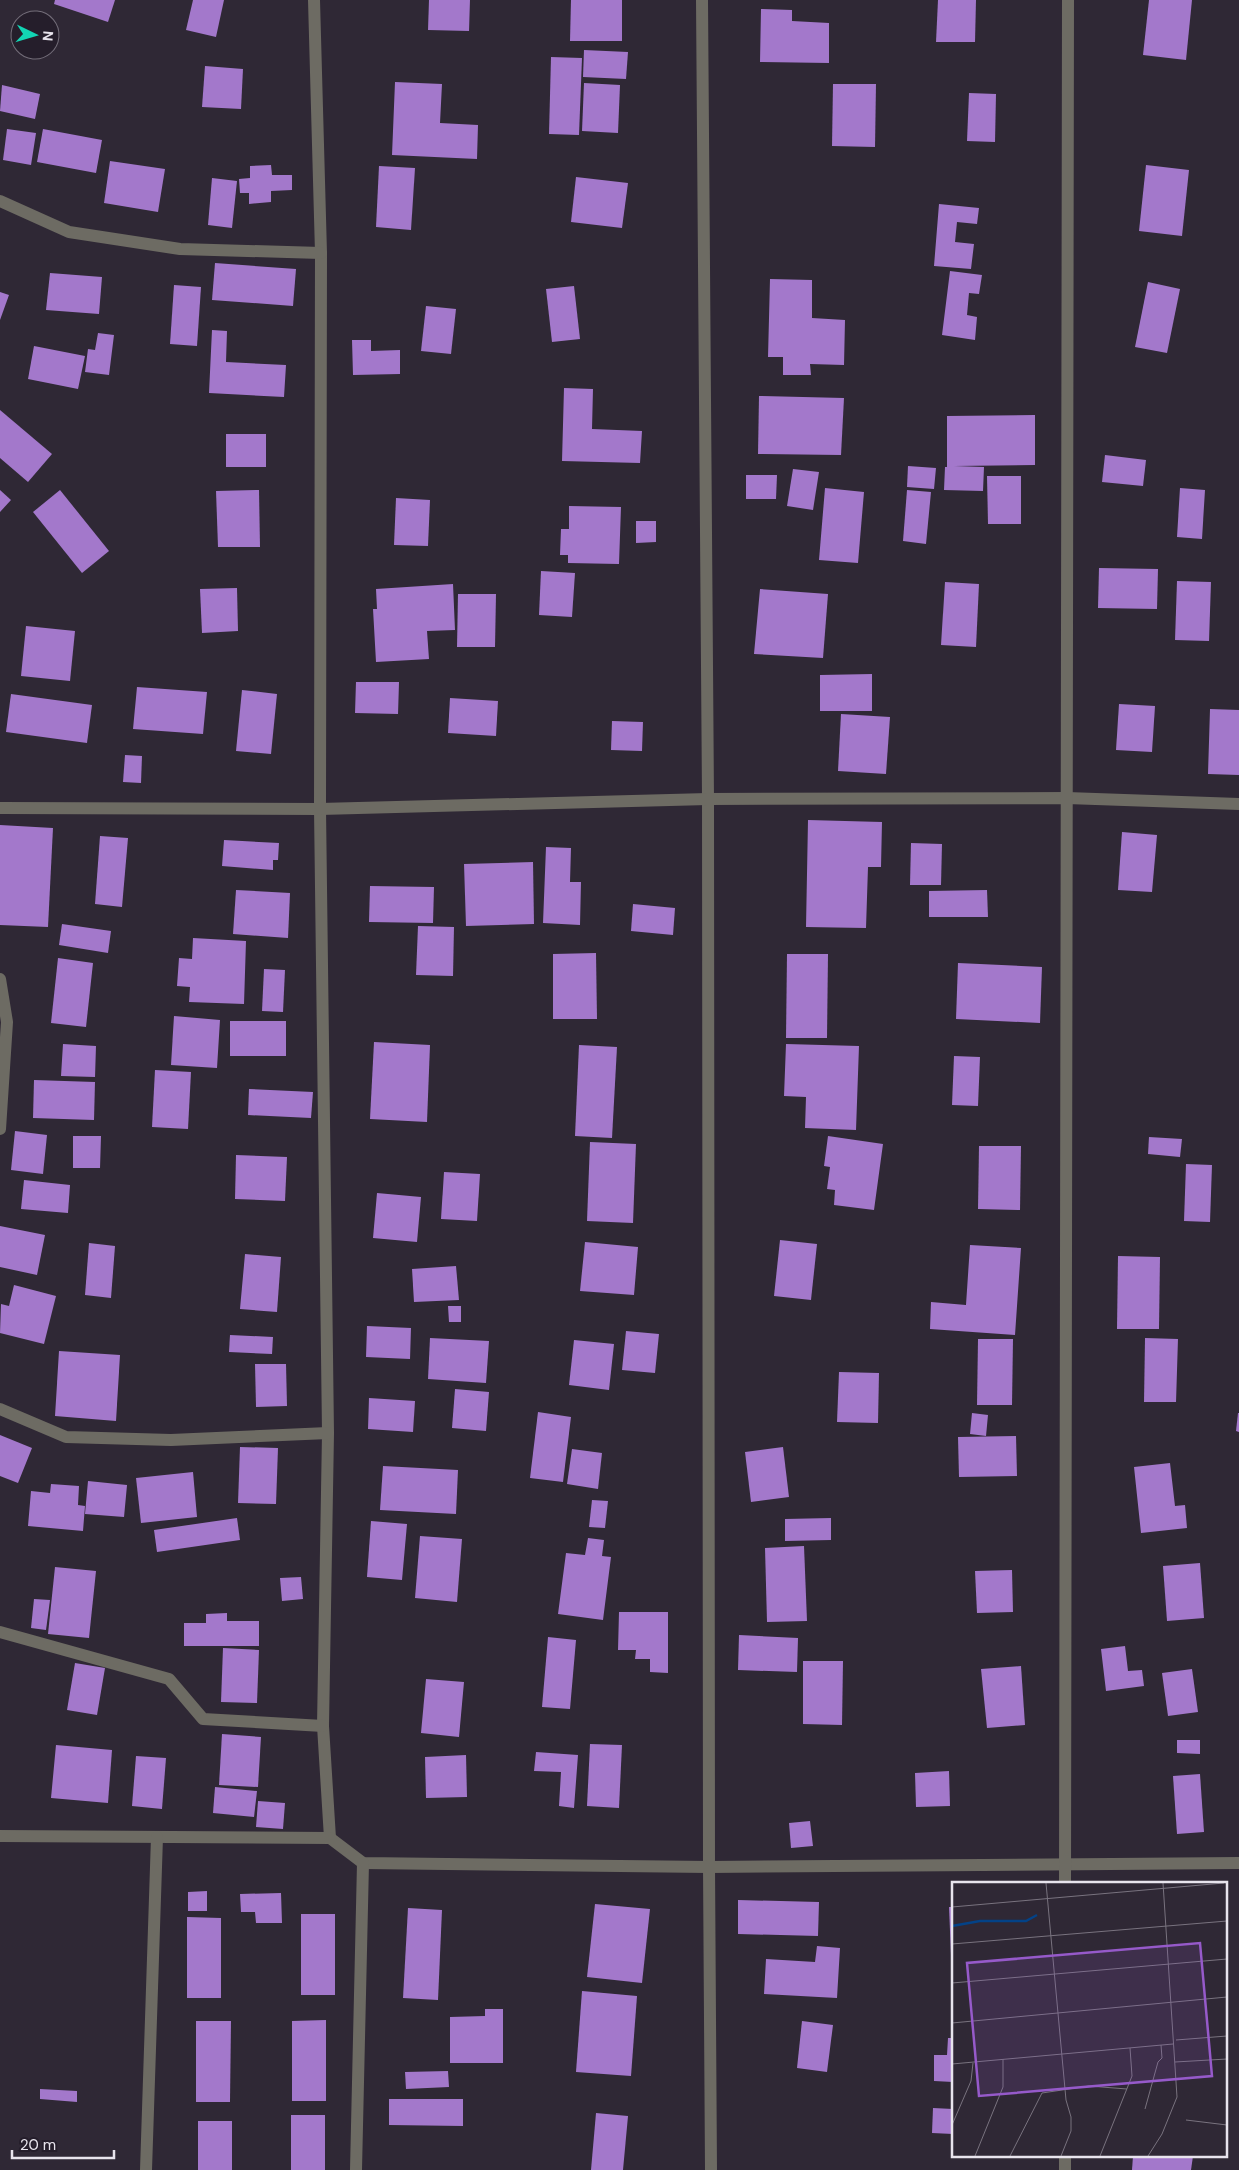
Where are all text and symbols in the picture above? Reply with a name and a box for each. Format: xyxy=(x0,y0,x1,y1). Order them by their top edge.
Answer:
north arrow xyxy=(10,10,60,60)
text: N xyxy=(39,30,57,42)
inset map xyxy=(952,1882,1226,2158)
scale bar xyxy=(12,2128,115,2160)
text: 20 m xyxy=(20,2135,56,2155)

